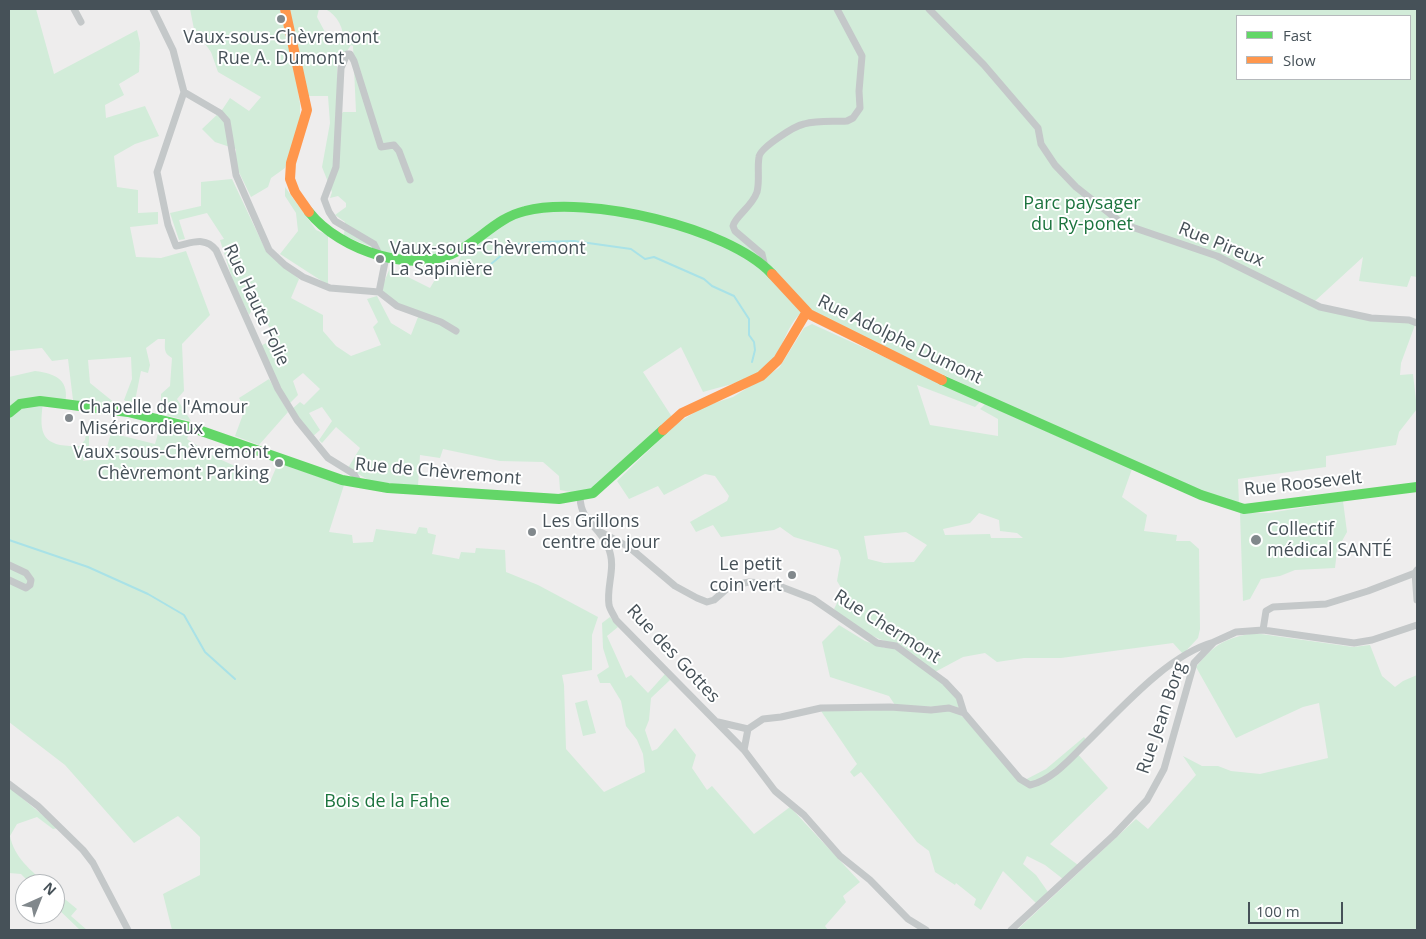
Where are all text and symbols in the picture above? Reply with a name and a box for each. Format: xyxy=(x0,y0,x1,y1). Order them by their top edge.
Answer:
marker: Vaux-sous-Chèvremont Rue A. Dumont xyxy=(275,13,287,25)
legend xyxy=(1236,15,1411,80)
text: Fast xyxy=(1283,25,1312,45)
place label: Vaux-sous-Chèvremont Rue A. Dumont xyxy=(183,27,379,70)
text: Slow xyxy=(1283,50,1316,70)
park label: Parc paysager du Ry-ponet xyxy=(1023,193,1141,235)
street label: Rue Pireux xyxy=(1175,218,1267,272)
place label: Vaux-sous-Chèvremont La Sapinière xyxy=(390,238,586,280)
street label: Rue Haute Folie xyxy=(218,241,294,369)
marker: Vaux-sous-Chèvremont La Sapinière xyxy=(374,253,386,265)
street label: Rue Adolphe Dumont xyxy=(814,291,986,389)
place label: Chapelle de l'Amour Miséricordieux xyxy=(79,397,248,439)
marker: Chapelle de l'Amour Miséricordieux xyxy=(63,412,75,424)
place label: Vaux-sous-Chèvremont Chèvremont Parking xyxy=(73,442,269,484)
street label: Rue de Chèvremont xyxy=(354,454,522,490)
marker: Vaux-sous-Chèvremont Chèvremont Parking xyxy=(273,457,285,469)
street label: Rue Roosevelt xyxy=(1243,467,1363,501)
place label: Les Grillons centre de jour xyxy=(542,511,660,554)
place label: Collectif médical SANTÉ xyxy=(1267,519,1392,562)
marker: Les Grillons centre de jour xyxy=(526,526,538,538)
marker: Collectif médical SANTÉ xyxy=(1249,533,1263,547)
place label: Le petit coin vert xyxy=(709,554,782,596)
marker: Le petit coin vert xyxy=(786,569,798,581)
street label: Rue Chermont xyxy=(830,586,944,668)
street label: Rue des Gottes xyxy=(622,600,724,708)
street label: Rue Jean Borg xyxy=(1133,659,1191,777)
park label: Bois de la Fahe xyxy=(324,791,450,813)
north arrow xyxy=(15,874,65,924)
text: N xyxy=(39,878,61,899)
scale bar xyxy=(1251,892,1346,924)
text: 100 m xyxy=(1256,901,1300,921)

